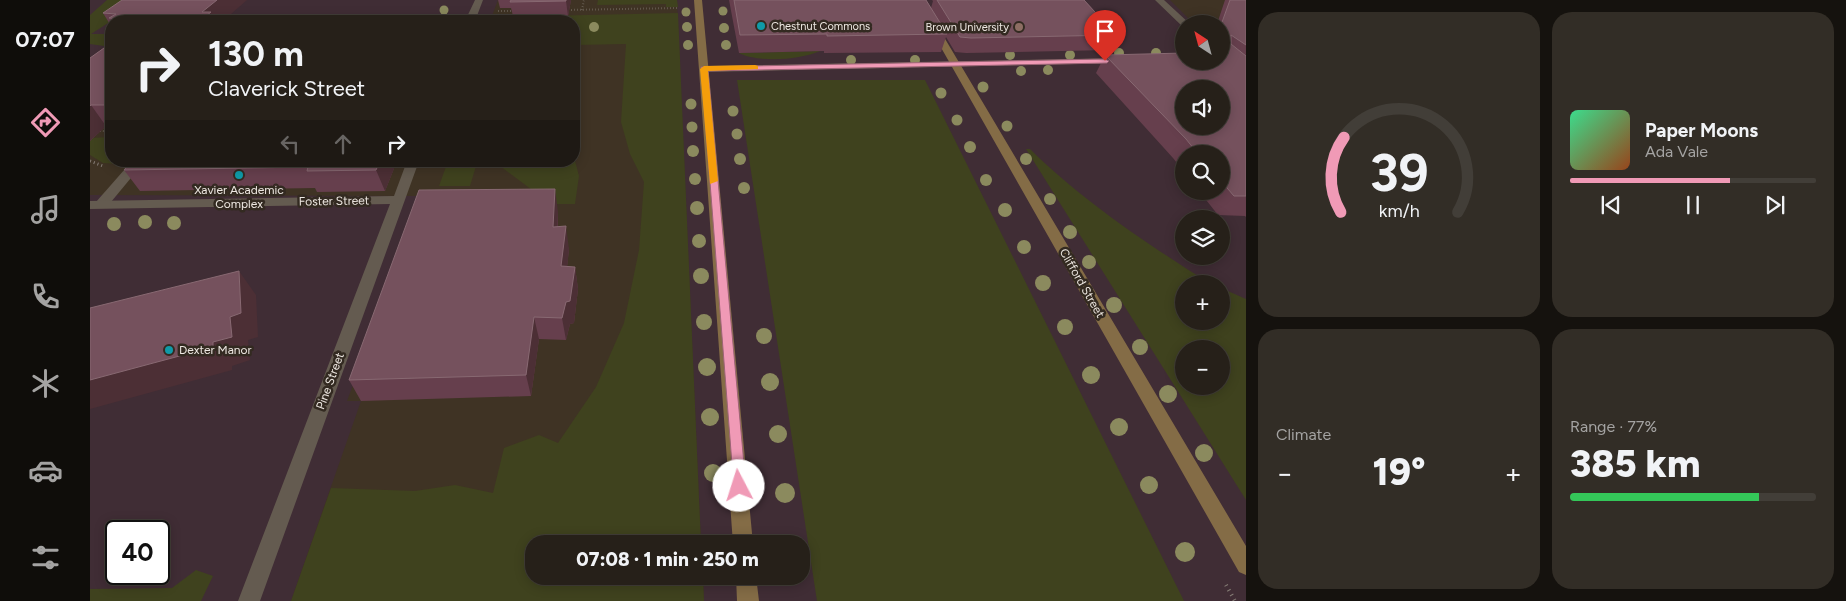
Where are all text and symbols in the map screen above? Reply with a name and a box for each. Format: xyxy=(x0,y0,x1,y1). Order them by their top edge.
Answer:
pin xyxy=(1084,10,1126,61)
north arrow xyxy=(1175,15,1230,70)
map controls xyxy=(1175,15,1230,395)
icon: arrive xyxy=(1091,17,1119,45)
marker: Chestnut Commons xyxy=(755,20,767,32)
place label: Chestnut Commons xyxy=(771,20,870,33)
place label: Brown University xyxy=(925,21,1009,34)
marker: Brown University xyxy=(1013,21,1025,33)
text: 07:07 xyxy=(15,26,75,53)
text: 130 m xyxy=(208,33,304,75)
icon: right xyxy=(125,35,190,100)
text: Claverick Street xyxy=(208,75,365,102)
button: sound xyxy=(1175,80,1230,135)
icon: directions xyxy=(28,105,63,140)
text: Paper Moons xyxy=(1645,119,1758,142)
icon: left xyxy=(276,130,304,158)
icon: ahead xyxy=(329,130,357,158)
icon: right xyxy=(382,130,410,158)
text: 39 xyxy=(1369,142,1429,204)
text: Ada Vale xyxy=(1645,142,1708,161)
button: search xyxy=(1175,145,1230,200)
marker: Xavier Academic Complex xyxy=(233,169,245,181)
place label: Xavier Academic Complex xyxy=(194,183,284,211)
icon: previous xyxy=(1597,191,1625,219)
icon: pause xyxy=(1679,191,1707,219)
icon: next xyxy=(1761,191,1789,219)
icon: music xyxy=(28,192,63,227)
street label: Foster Street xyxy=(299,193,370,209)
text: km/h xyxy=(1379,200,1419,221)
button: layers xyxy=(1175,210,1230,265)
street label: Clifford Street xyxy=(1057,246,1108,320)
button: + xyxy=(1175,275,1230,330)
icon: phone xyxy=(28,279,63,314)
button: − xyxy=(1175,340,1230,395)
place label: Dexter Manor xyxy=(179,343,252,357)
marker: Dexter Manor xyxy=(163,344,175,356)
street label: Pine Street xyxy=(313,350,347,411)
icon: climate xyxy=(28,366,63,401)
text: Range · 77% xyxy=(1570,417,1657,436)
text: Climate xyxy=(1276,425,1331,444)
text: 385 km xyxy=(1570,441,1700,487)
text: 19° xyxy=(1372,449,1426,495)
icon: car xyxy=(28,453,63,488)
text: − xyxy=(1276,456,1293,490)
text: + xyxy=(1505,456,1522,490)
position arrow xyxy=(712,459,764,511)
speed limit sign: 40 xyxy=(105,520,170,585)
icon: filters xyxy=(28,540,63,575)
text: 07:08 · 1 min · 250 m xyxy=(576,548,759,571)

